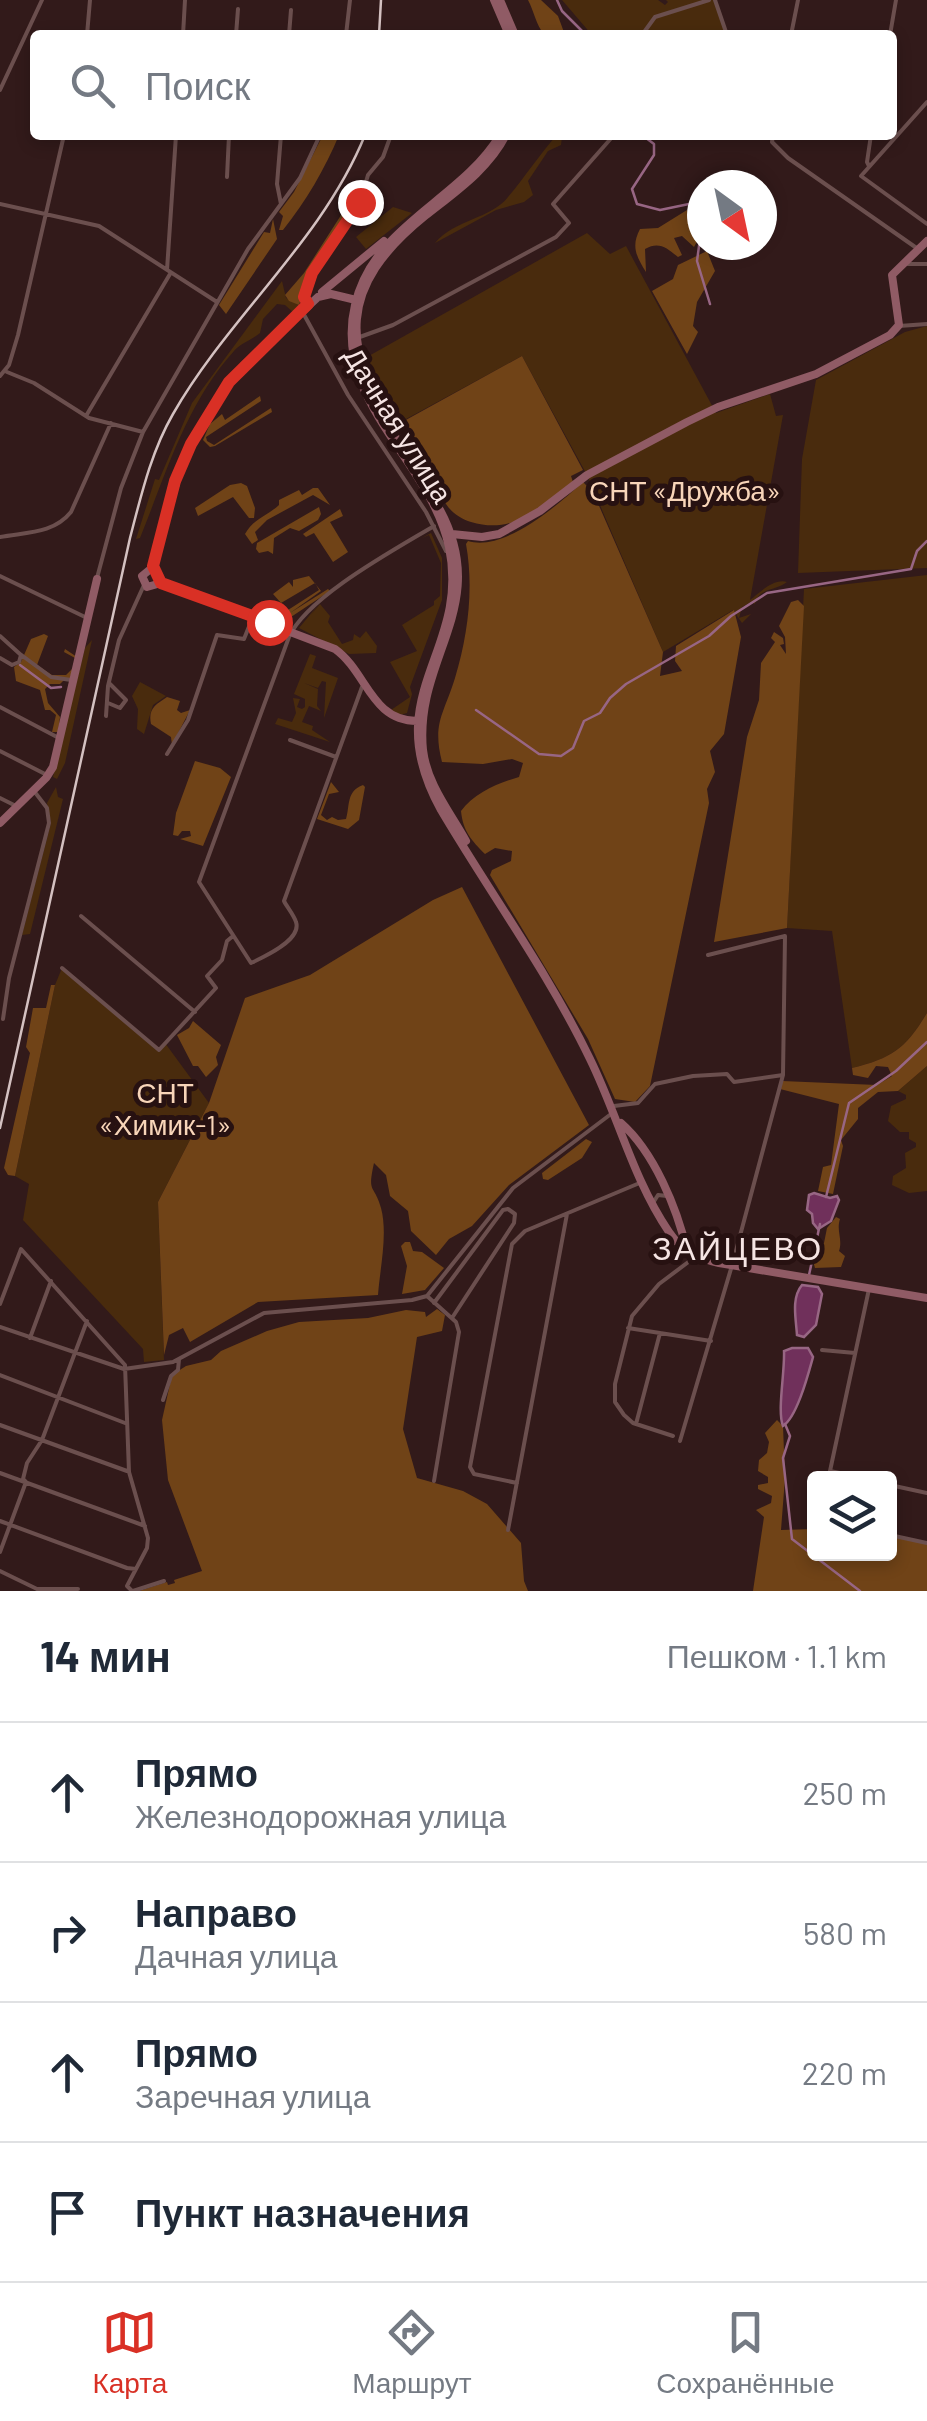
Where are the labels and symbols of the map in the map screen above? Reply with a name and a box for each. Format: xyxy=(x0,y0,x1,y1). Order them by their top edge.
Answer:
north arrow xyxy=(687,170,777,260)
route end xyxy=(338,180,384,226)
street label: Дачная улица xyxy=(337,340,460,509)
park label: СНТ «Дружба» xyxy=(589,473,781,507)
route start xyxy=(247,600,293,646)
park label: СНТ «Химик-1» xyxy=(99,1075,231,1141)
district label: ЗАЙЦЕВО xyxy=(652,1228,824,1267)

